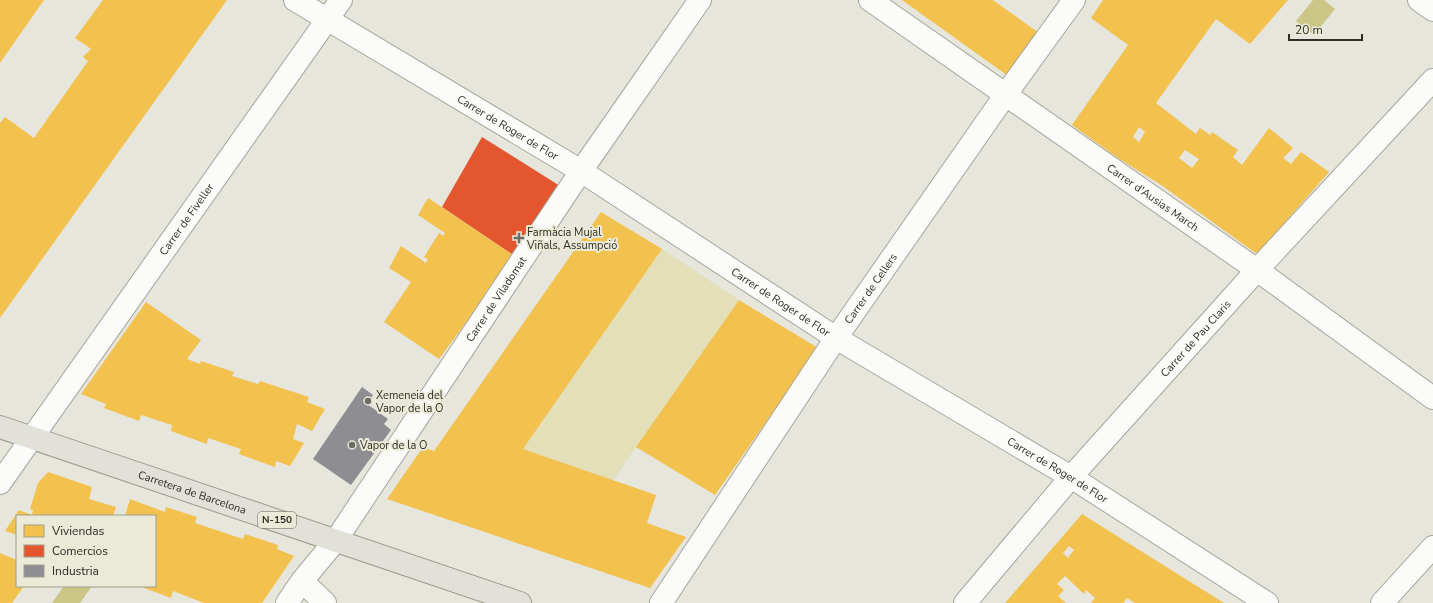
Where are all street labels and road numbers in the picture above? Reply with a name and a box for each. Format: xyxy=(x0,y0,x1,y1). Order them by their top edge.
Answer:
street label: Carrer de Roger de Flor xyxy=(454,91,561,163)
street label: Carrer d'Ausias March xyxy=(1104,160,1202,235)
street label: Carrer de Fiveller xyxy=(156,180,217,258)
street label: Carrer de Cellers xyxy=(841,250,900,327)
street label: Carrer de Viladomat xyxy=(462,253,530,345)
street label: Carrer de Roger de Flor xyxy=(728,264,833,340)
street label: Carrer de Pau Claris xyxy=(1157,297,1234,380)
street label: Carrer de Roger de Flor xyxy=(1004,433,1111,506)
street label: Carretera de Barcelona xyxy=(136,467,249,517)
road number: N-150 xyxy=(258,512,296,528)

